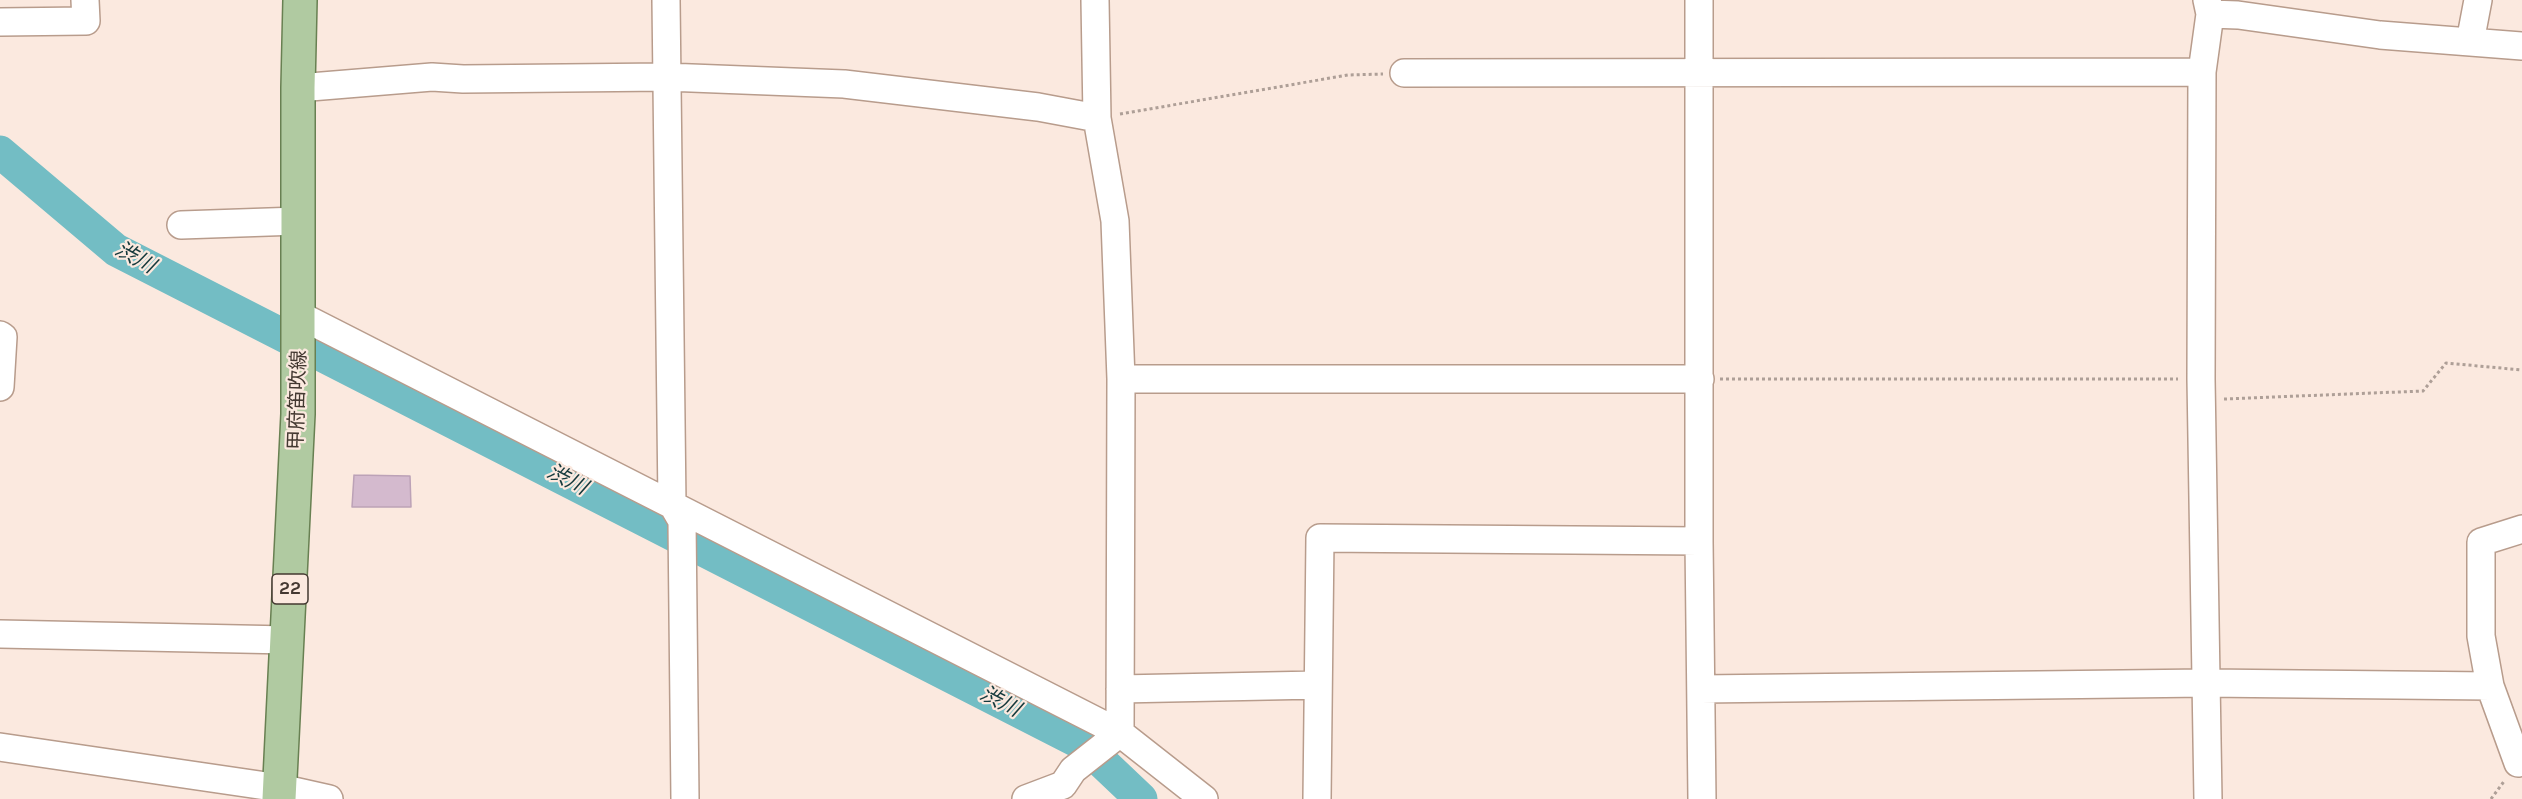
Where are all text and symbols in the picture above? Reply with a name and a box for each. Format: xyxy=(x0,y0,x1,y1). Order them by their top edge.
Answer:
water label: 渋川 xyxy=(111,237,159,279)
street label: 甲府笛吹線 xyxy=(284,350,312,450)
water label: 渋川 xyxy=(543,459,591,501)
road number: 22 xyxy=(272,574,308,604)
water label: 渋川 xyxy=(976,681,1024,723)

